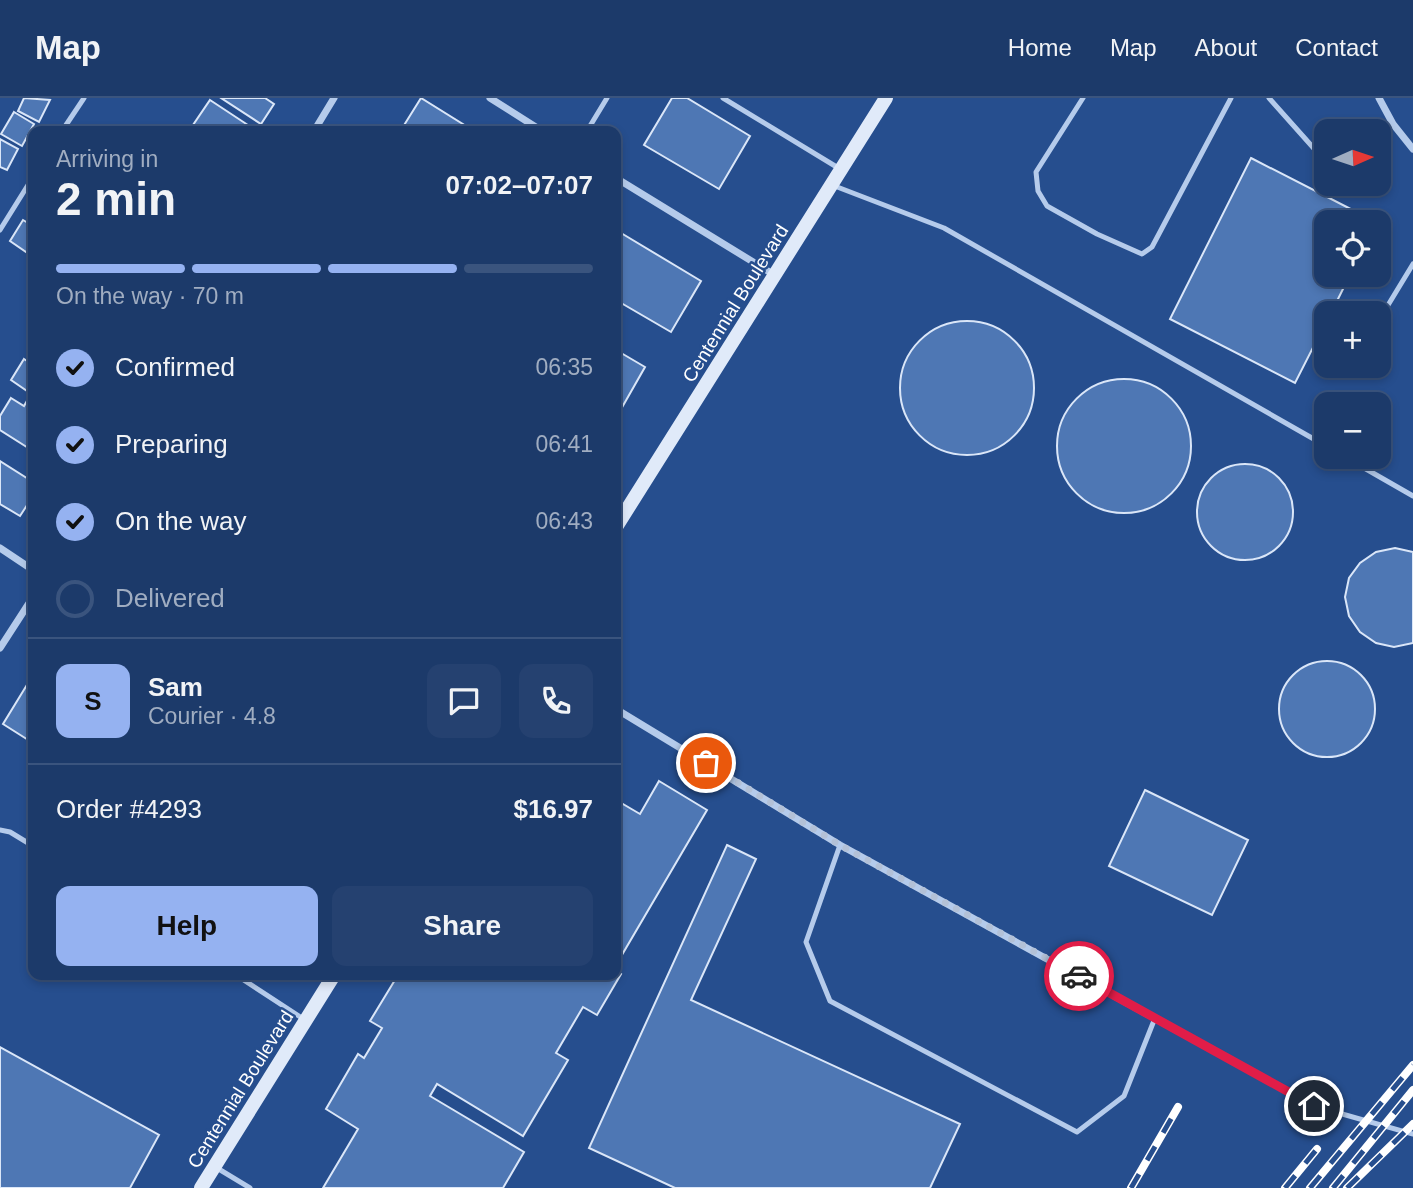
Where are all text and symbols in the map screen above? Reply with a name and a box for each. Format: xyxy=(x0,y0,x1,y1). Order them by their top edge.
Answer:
text: Map xyxy=(35,29,101,66)
text: Home xyxy=(1008,34,1072,61)
text: Map xyxy=(1110,34,1157,61)
text: About xyxy=(1195,34,1257,61)
text: Contact xyxy=(1295,34,1378,61)
north arrow xyxy=(1314,119,1391,196)
map controls xyxy=(1314,119,1391,469)
text: Arriving in xyxy=(56,146,158,172)
text: 07:02–07:07 xyxy=(446,170,593,200)
text: 2 min xyxy=(56,173,176,225)
button: locate xyxy=(1314,210,1391,287)
street label: Centennial Boulevard xyxy=(678,221,792,386)
text: On the way · 70 m xyxy=(56,283,244,309)
button: + xyxy=(1314,301,1391,378)
icon: check xyxy=(56,349,94,387)
text: Confirmed xyxy=(115,352,235,382)
text: 06:35 xyxy=(535,354,593,380)
button: − xyxy=(1314,392,1391,469)
icon: check xyxy=(56,426,94,464)
text: Preparing xyxy=(115,429,228,459)
text: 06:41 xyxy=(535,431,593,457)
icon: check xyxy=(56,503,94,541)
text: On the way xyxy=(115,506,247,536)
text: 06:43 xyxy=(535,508,593,534)
text: Delivered xyxy=(115,583,225,613)
button: chat xyxy=(427,664,501,738)
button: phone xyxy=(519,664,593,738)
text: Sam xyxy=(148,672,203,702)
text: S xyxy=(84,686,102,716)
text: Courier · 4.8 xyxy=(148,703,276,729)
pin xyxy=(676,733,736,793)
icon: bag xyxy=(687,744,725,782)
text: Order #4293 xyxy=(56,794,202,824)
text: $16.97 xyxy=(513,794,593,824)
button: Help xyxy=(56,886,318,966)
button: Share xyxy=(332,886,593,966)
courier xyxy=(1044,941,1114,1011)
icon: car xyxy=(1060,957,1098,995)
street label: Centennial Boulevard xyxy=(183,1007,297,1172)
pin xyxy=(1284,1076,1344,1136)
icon: home xyxy=(1295,1087,1333,1125)

